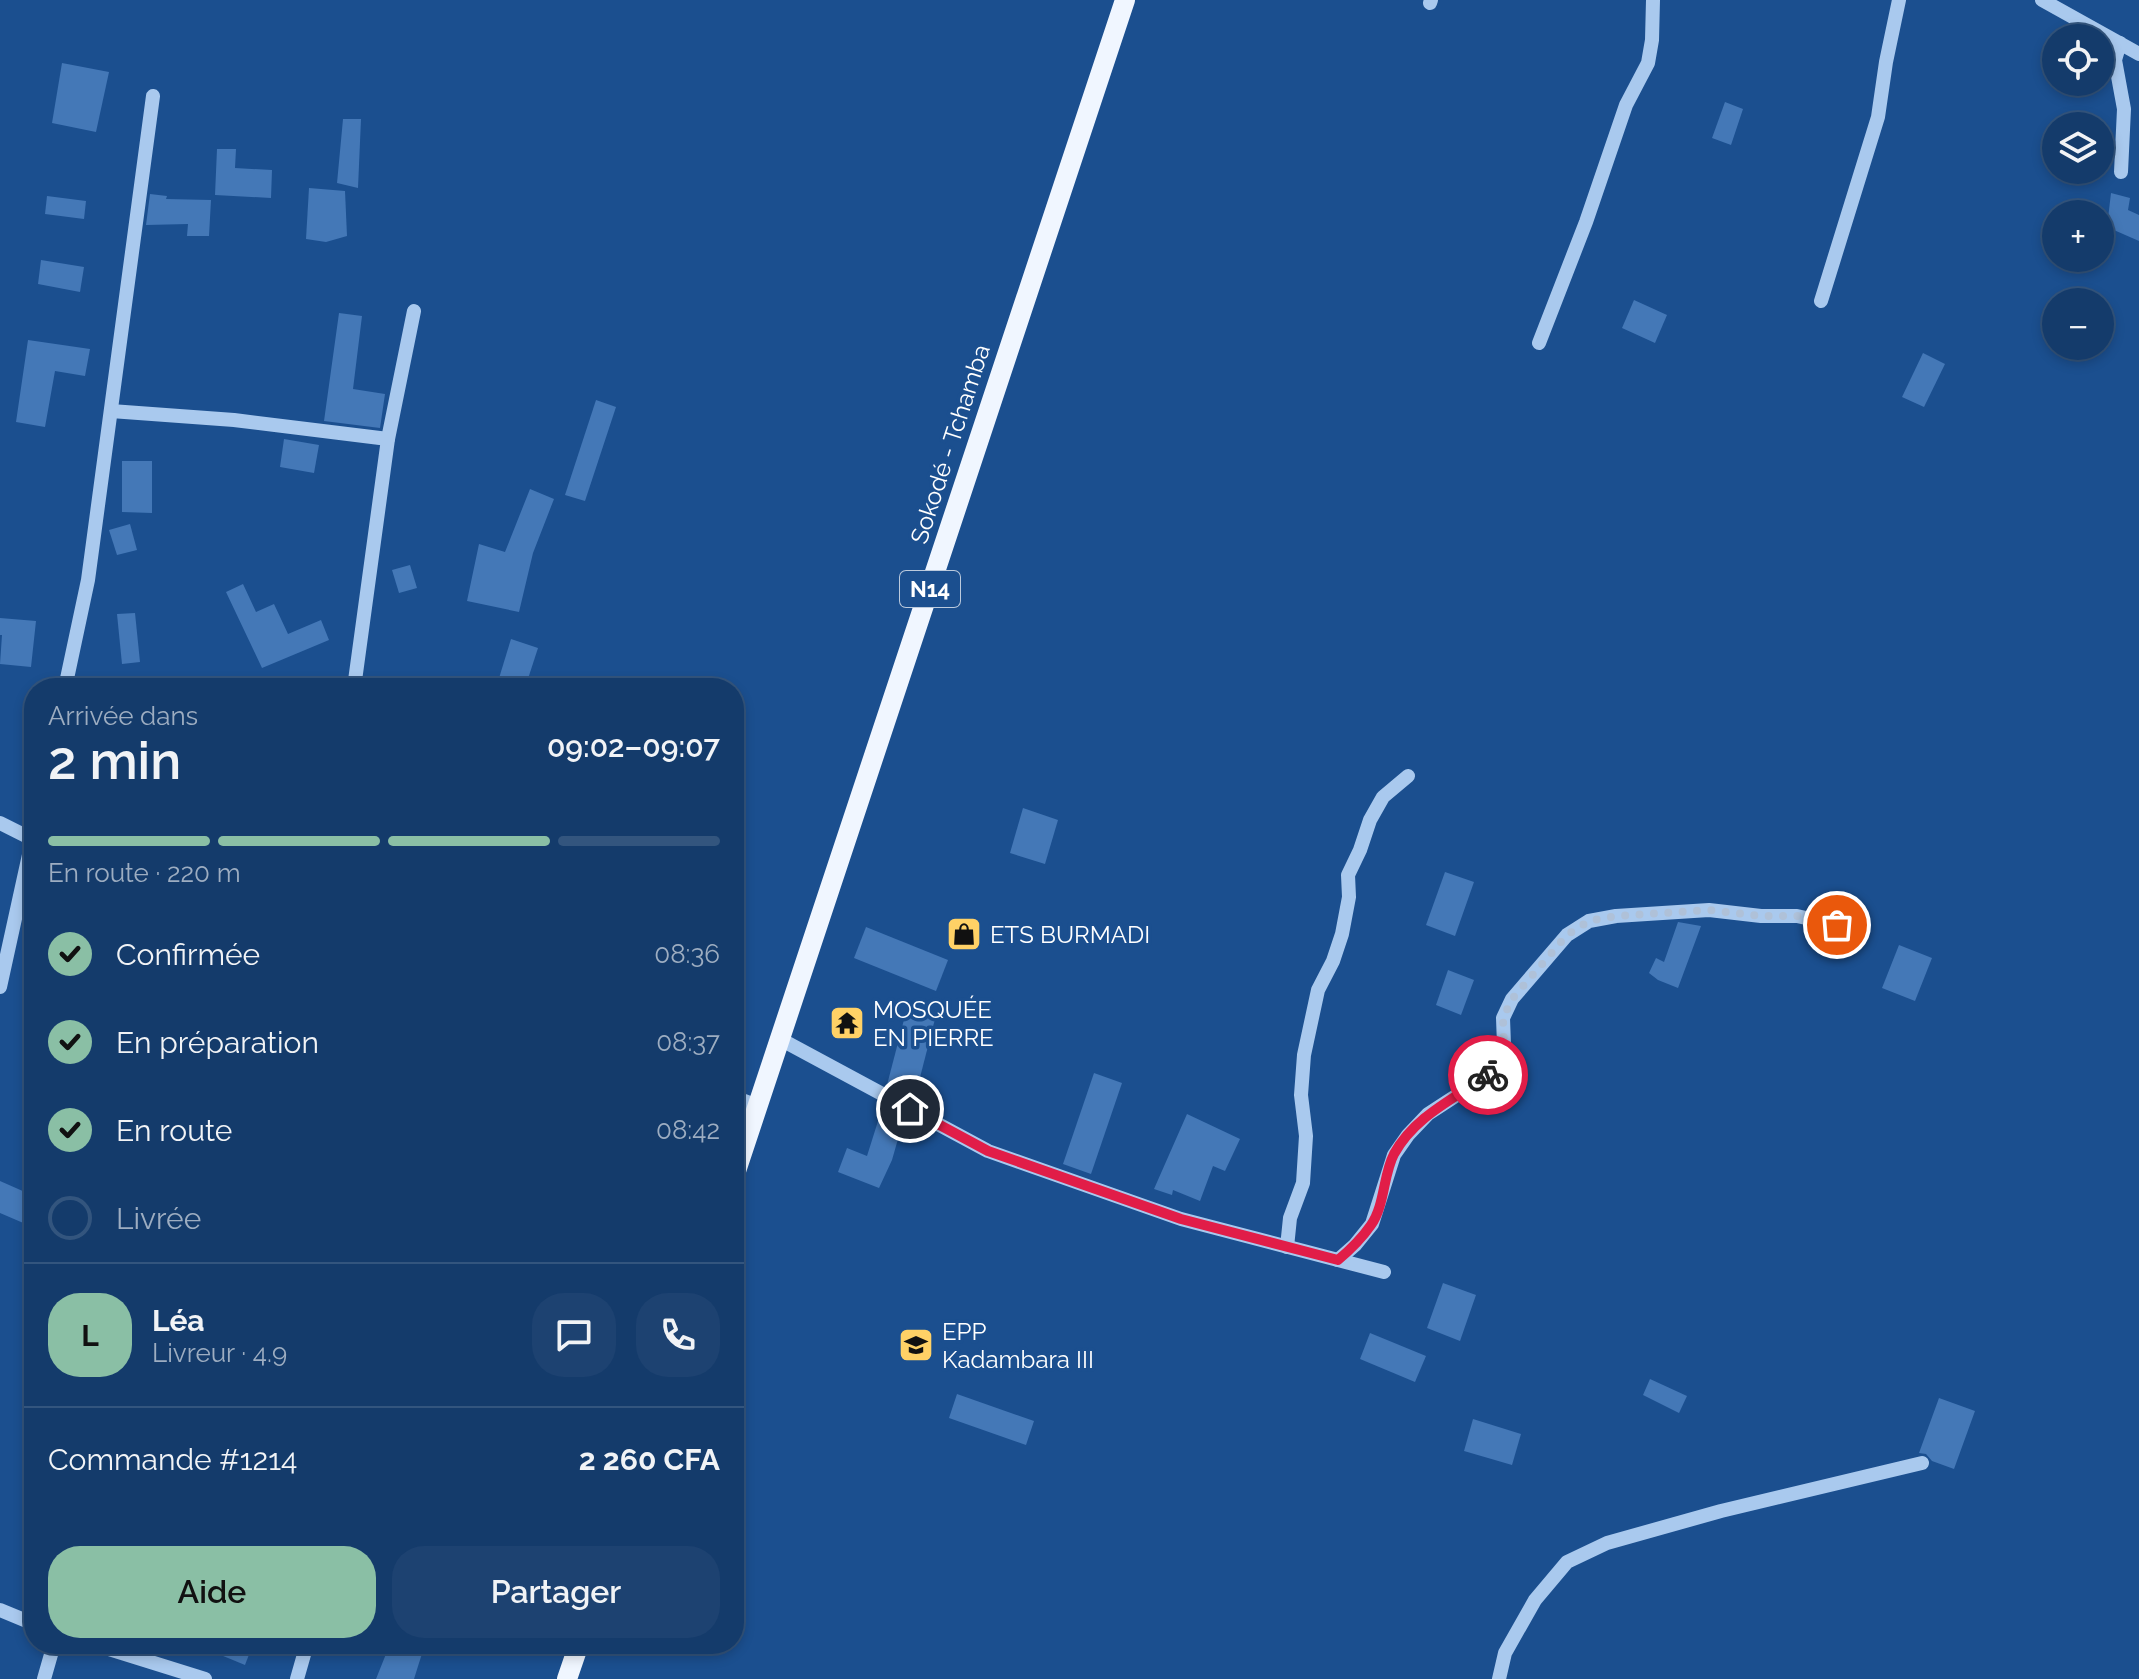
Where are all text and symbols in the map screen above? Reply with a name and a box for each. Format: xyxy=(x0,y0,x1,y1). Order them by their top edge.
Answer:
map controls xyxy=(2042,24,2114,360)
button: locate xyxy=(2042,24,2114,96)
button: layers xyxy=(2042,112,2114,184)
button: + xyxy=(2042,200,2114,272)
button: − xyxy=(2042,288,2114,360)
street label: Sokodé - Tchamba xyxy=(904,341,996,547)
road number: N14 xyxy=(900,571,960,607)
text: Arrivée dans xyxy=(48,701,198,731)
text: 09:02–09:07 xyxy=(547,729,720,764)
text: 2 min xyxy=(48,730,181,791)
text: En route · 220 m xyxy=(48,858,241,888)
pin xyxy=(1803,891,1871,959)
icon: bag xyxy=(1815,903,1859,947)
shop icon: ETS BURMADI xyxy=(945,915,983,953)
place label: ETS BURMADI xyxy=(990,920,1150,949)
icon: check xyxy=(48,932,92,976)
text: Confirmée xyxy=(116,937,260,972)
text: 08:36 xyxy=(654,939,720,969)
place label: MOSQUÉE EN PIERRE xyxy=(873,995,994,1052)
temple icon: MOSQUÉE EN PIERRE xyxy=(828,1004,866,1042)
icon: check xyxy=(48,1020,92,1064)
text: En préparation xyxy=(116,1025,319,1060)
text: 08:37 xyxy=(656,1027,720,1057)
courier xyxy=(1448,1035,1528,1115)
icon: bike xyxy=(1466,1053,1510,1097)
pin xyxy=(876,1075,944,1143)
icon: home xyxy=(888,1087,932,1131)
icon: check xyxy=(48,1108,92,1152)
text: En route xyxy=(116,1113,232,1148)
text: 08:42 xyxy=(656,1115,720,1145)
text: Livrée xyxy=(116,1201,201,1236)
button: chat xyxy=(532,1293,616,1377)
button: phone xyxy=(636,1293,720,1377)
text: Léa xyxy=(152,1303,205,1338)
place label: EPP Kadambara III xyxy=(942,1317,1094,1374)
text: L xyxy=(81,1318,99,1353)
school or university icon: EPP Kadambara III xyxy=(897,1326,935,1364)
text: Livreur · 4.9 xyxy=(152,1338,287,1368)
text: Commande #1214 xyxy=(48,1442,297,1477)
text: 2 260 CFA xyxy=(579,1442,720,1477)
button: Aide xyxy=(48,1546,376,1638)
button: Partager xyxy=(392,1546,720,1638)

